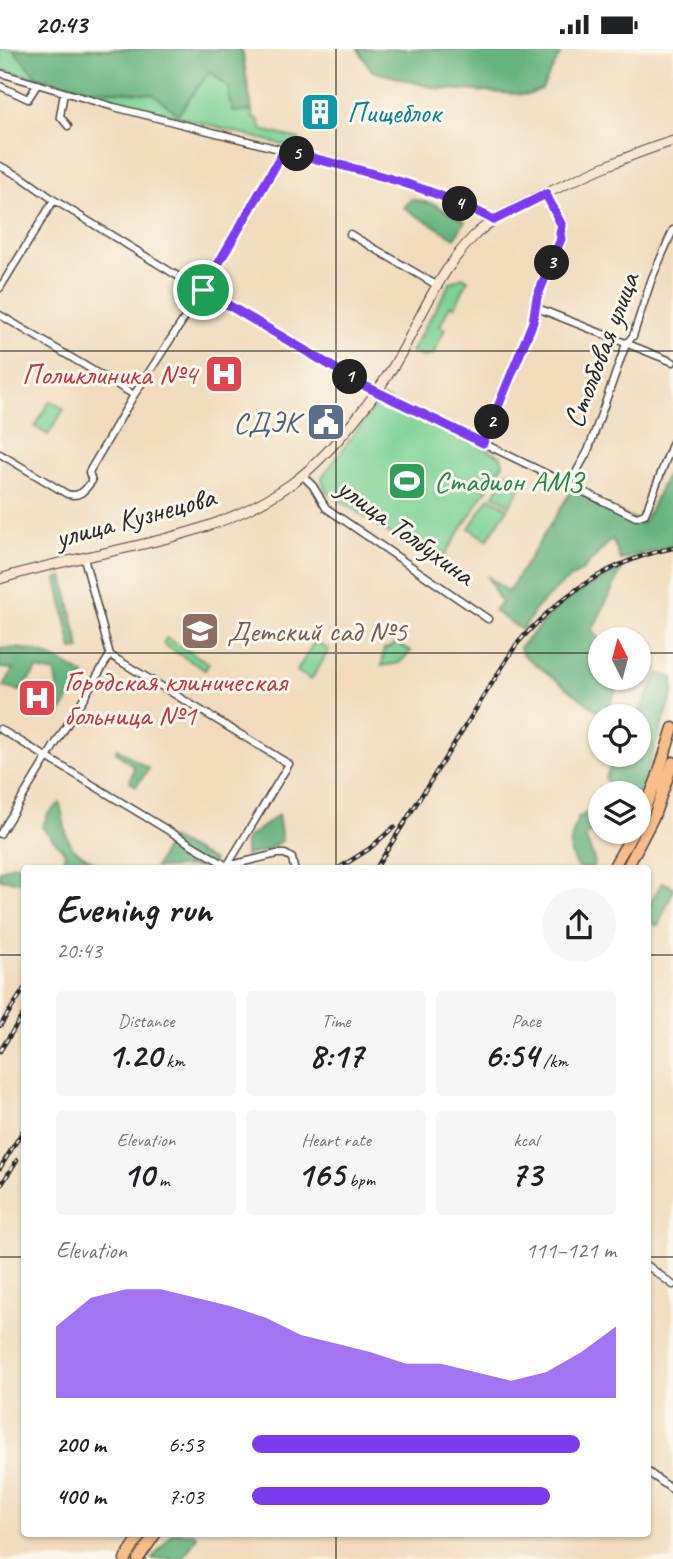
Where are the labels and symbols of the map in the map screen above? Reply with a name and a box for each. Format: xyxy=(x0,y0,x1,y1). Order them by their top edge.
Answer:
building icon: Пищеблок xyxy=(299,91,341,133)
place label: Пищеблок xyxy=(347,93,444,131)
pin: 5 xyxy=(280,137,314,171)
pin: 4 xyxy=(442,187,477,221)
pin: 3 xyxy=(534,245,570,281)
pin xyxy=(173,260,233,320)
street label: Столбовая улица xyxy=(554,265,649,433)
hospital icon: Поликлиника №4 xyxy=(203,353,245,395)
place label: Поликлиника №4 xyxy=(22,355,199,393)
pin: 1 xyxy=(332,359,368,395)
public building icon: СДЭК xyxy=(305,401,347,443)
place label: СДЭК xyxy=(233,403,305,441)
pin: 2 xyxy=(475,405,510,439)
sports icon: Стадион АМЗ xyxy=(386,460,428,502)
place label: Стадион АМЗ xyxy=(434,462,586,500)
street label: улица Толбухина xyxy=(328,467,484,595)
street label: улица Кузнецова xyxy=(49,477,221,557)
school or university icon: Детский сад №5 xyxy=(179,610,221,652)
place label: Детский сад №5 xyxy=(227,612,409,650)
north arrow xyxy=(588,627,651,689)
place label: Городская клиническая больница №1 xyxy=(64,662,289,734)
hospital icon: Городская клиническая больница №1 xyxy=(16,677,58,719)

